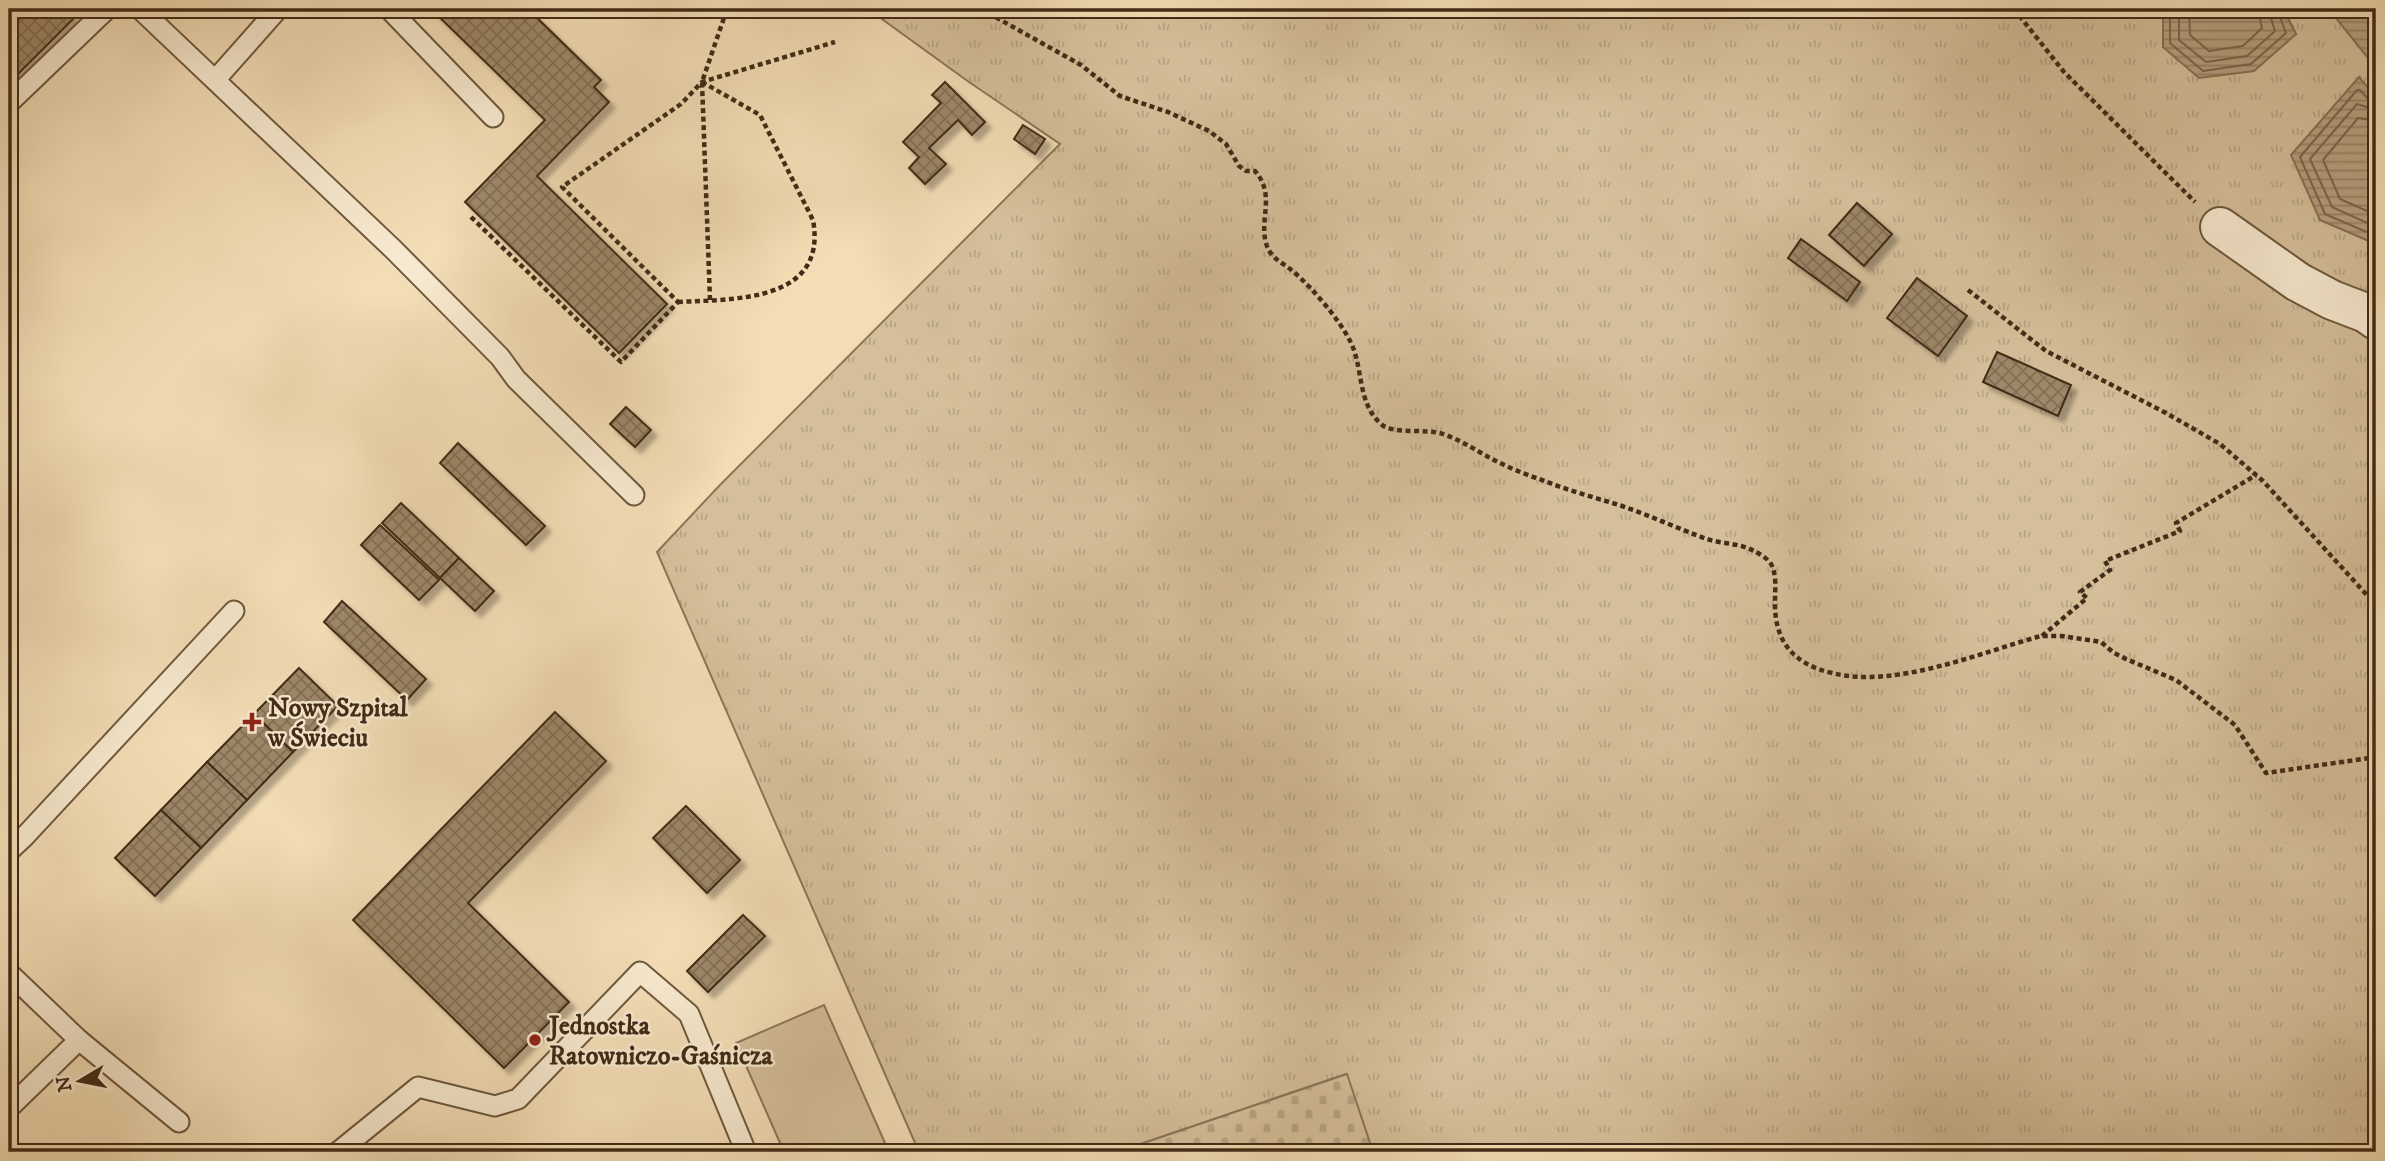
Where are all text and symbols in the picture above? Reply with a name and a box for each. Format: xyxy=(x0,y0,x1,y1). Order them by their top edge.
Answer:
place label: Nowy Szpital w Świeciu xyxy=(267,692,409,755)
marker: Nowy Szpital w Świeciu xyxy=(242,712,262,732)
place label: Jednostka Ratowniczo-Gaśnicza xyxy=(546,1010,774,1073)
marker: Jednostka Ratowniczo-Gaśnicza xyxy=(527,1032,543,1048)
north arrow xyxy=(46,1046,116,1116)
text: N xyxy=(52,1074,77,1093)

